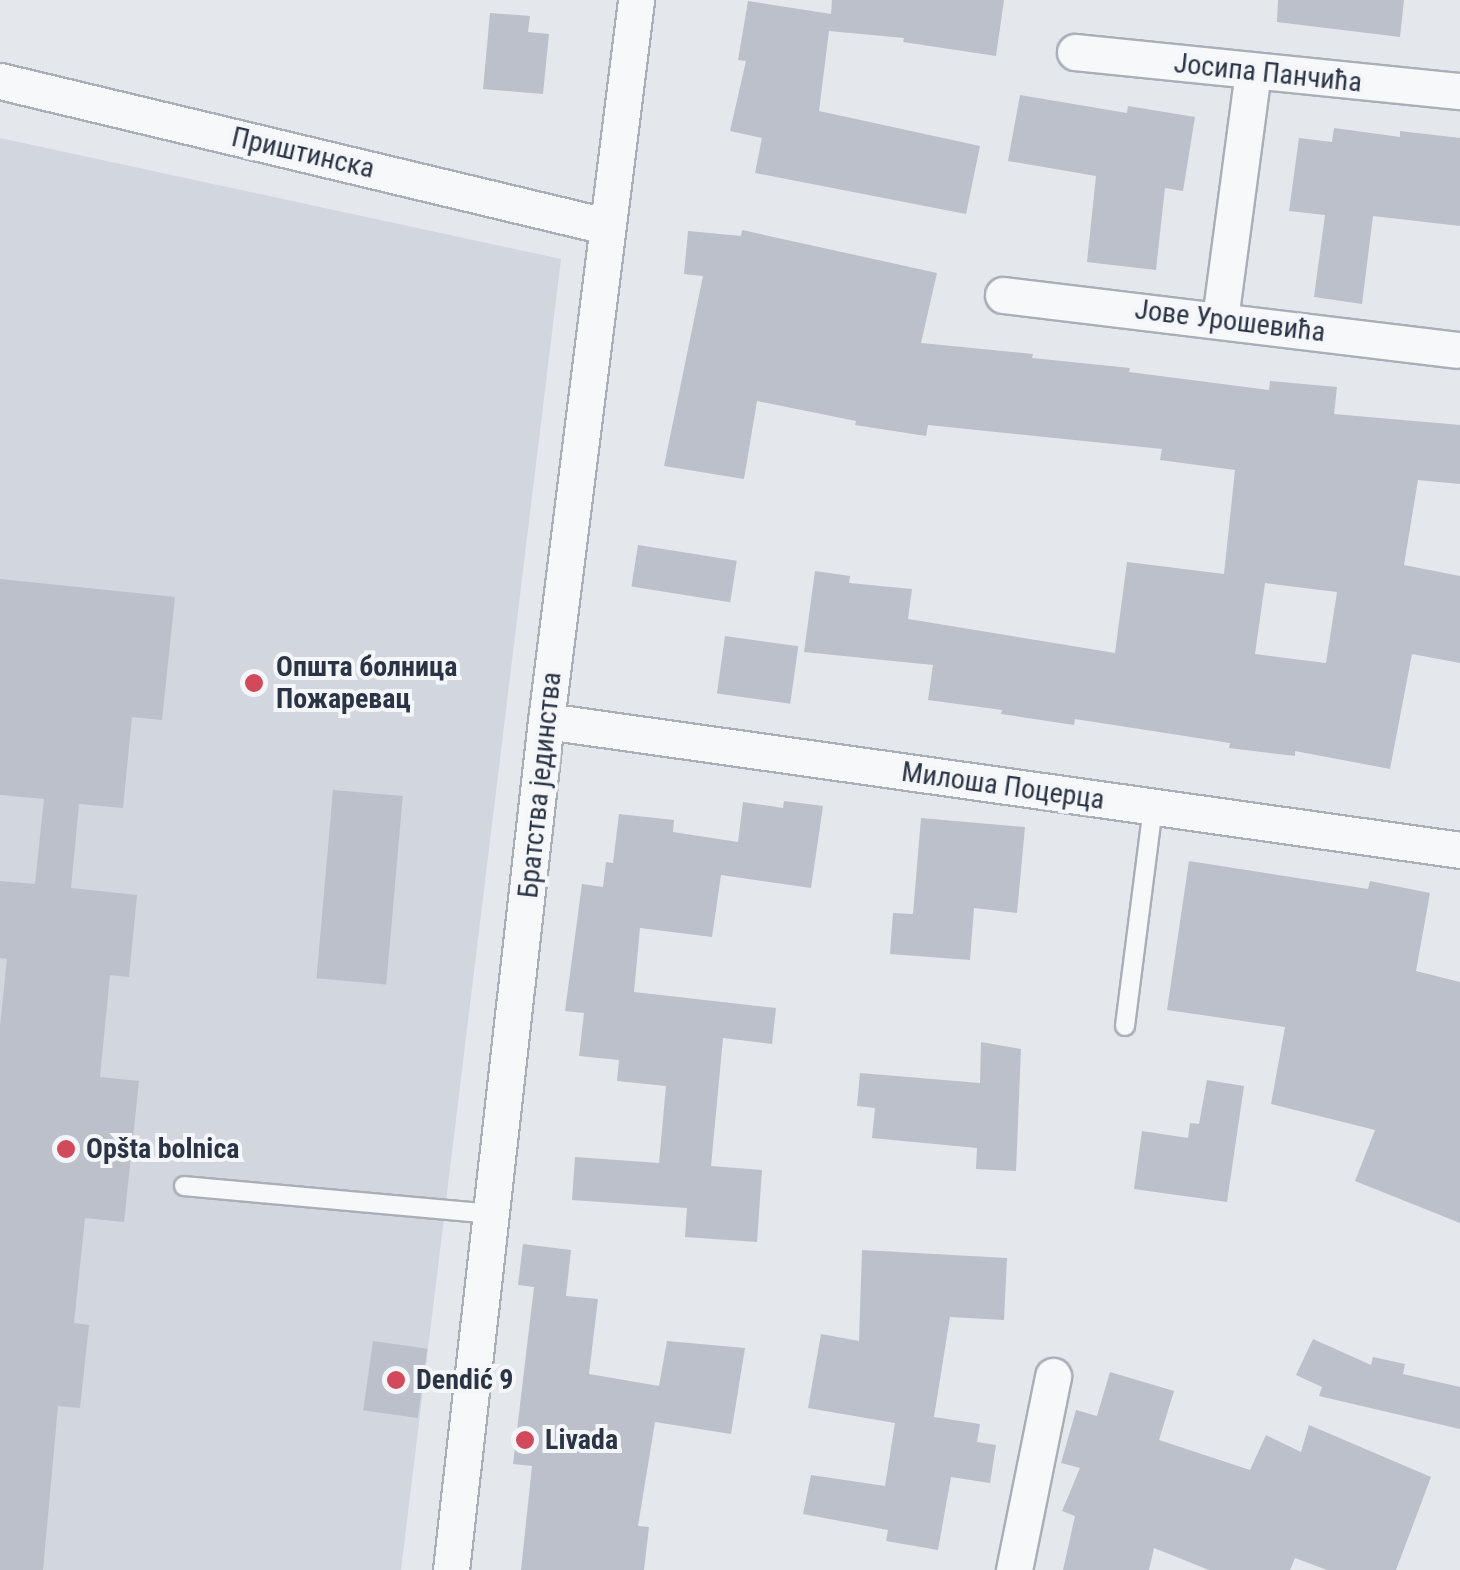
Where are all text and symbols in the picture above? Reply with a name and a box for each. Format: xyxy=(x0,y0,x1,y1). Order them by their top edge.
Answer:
street label: Јосипа Панчића xyxy=(1172,46,1364,100)
street label: Приштинска xyxy=(228,120,378,186)
street label: Јове Урошевића xyxy=(1133,293,1327,349)
place label: Општа болница Пожаревац xyxy=(276,650,457,716)
marker: Општа болница Пожаревац xyxy=(241,670,267,696)
street label: Братства јединства xyxy=(511,670,569,900)
street label: Милоша Поцерца xyxy=(899,755,1107,817)
place label: Opšta bolnica xyxy=(86,1132,239,1166)
marker: Opšta bolnica xyxy=(55,1138,77,1160)
place label: Dendić 9 xyxy=(416,1363,513,1397)
marker: Dendić 9 xyxy=(385,1369,407,1391)
place label: Livada xyxy=(545,1423,618,1457)
marker: Livada xyxy=(514,1429,536,1451)

